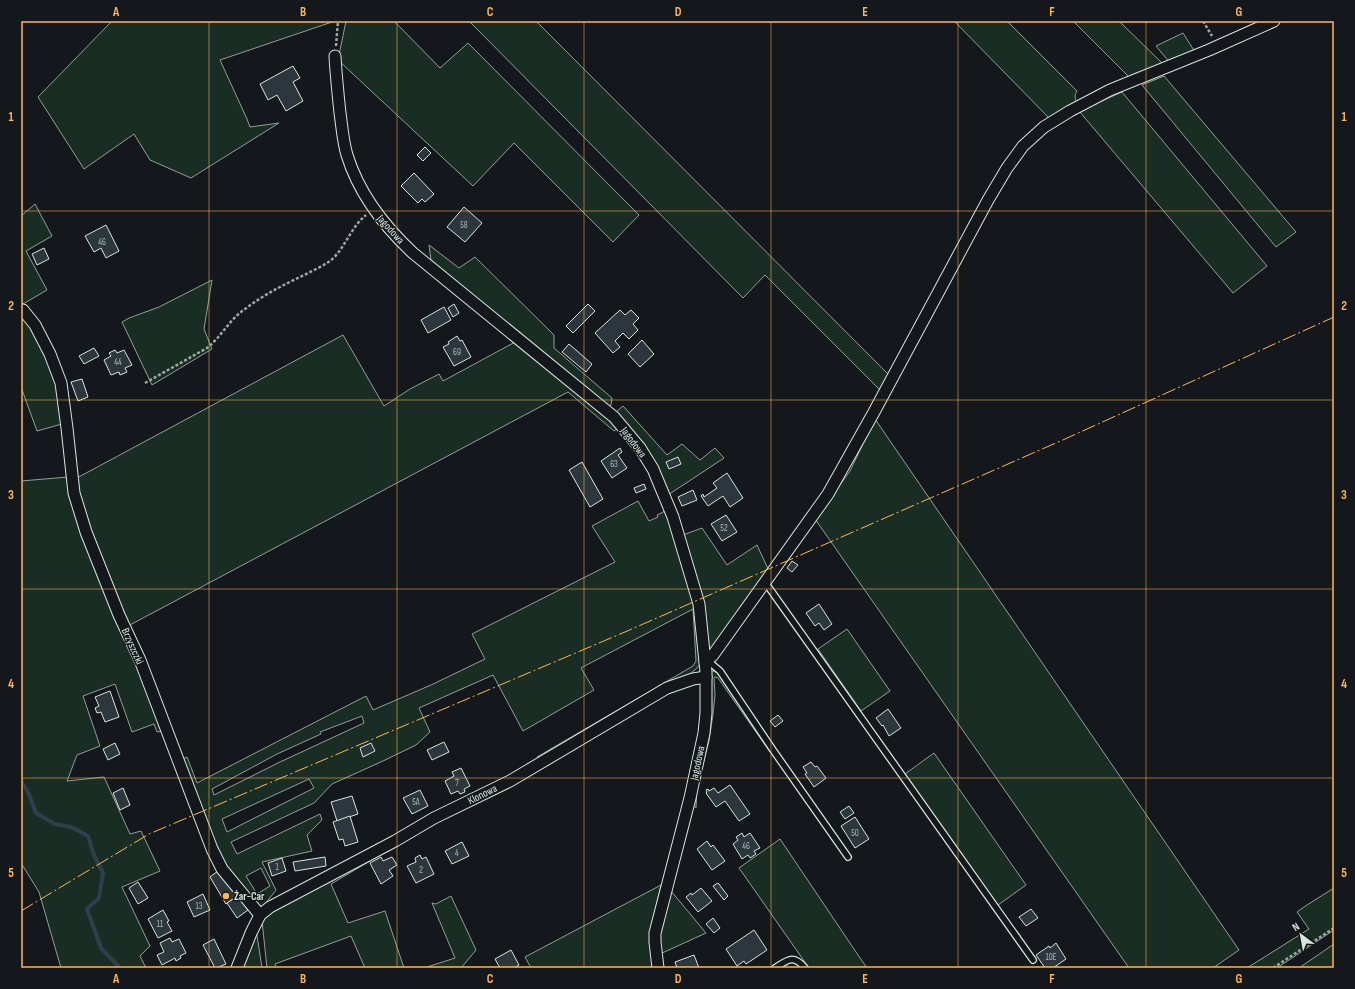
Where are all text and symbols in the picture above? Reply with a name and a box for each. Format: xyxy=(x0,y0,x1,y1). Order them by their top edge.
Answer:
text: A xyxy=(112,4,120,20)
text: B xyxy=(300,4,306,20)
text: C xyxy=(487,4,494,20)
text: D xyxy=(675,4,682,20)
text: E xyxy=(862,4,868,20)
text: F xyxy=(1049,4,1055,20)
text: G xyxy=(1236,4,1243,20)
text: 1 xyxy=(8,109,14,125)
text: 1 xyxy=(1341,109,1347,125)
street label: Jagodowa xyxy=(373,211,407,247)
house number: 58 xyxy=(460,220,468,231)
house number: 46 xyxy=(98,237,106,248)
text: 2 xyxy=(8,298,14,314)
text: 2 xyxy=(1341,298,1347,314)
house number: 69 xyxy=(453,347,461,358)
house number: 44 xyxy=(114,357,122,368)
street label: Jagodowa xyxy=(617,424,649,460)
house number: 63 xyxy=(610,459,618,470)
text: 3 xyxy=(8,487,14,503)
text: 3 xyxy=(1341,487,1347,503)
house number: 52 xyxy=(720,523,728,534)
street label: Brzyszczki xyxy=(119,626,146,666)
text: 4 xyxy=(8,676,14,692)
text: 4 xyxy=(1341,676,1347,692)
street label: Jagodowa xyxy=(687,745,707,782)
house number: 7 xyxy=(455,778,459,789)
street label: Klonowa xyxy=(465,782,499,807)
house number: 5A xyxy=(412,797,420,808)
house number: 50 xyxy=(851,828,859,839)
house number: 46 xyxy=(742,841,750,852)
house number: 4 xyxy=(455,848,459,859)
house number: 1 xyxy=(275,862,279,873)
text: 5 xyxy=(8,865,14,881)
house number: 2 xyxy=(419,865,423,876)
text: 5 xyxy=(1341,865,1347,881)
place label: Żar-Car xyxy=(234,890,265,903)
marker: Żar-Car xyxy=(221,891,231,901)
house number: 13 xyxy=(196,901,203,912)
north arrow xyxy=(1281,915,1321,955)
house number: 11 xyxy=(157,919,164,930)
text: N xyxy=(1290,920,1302,934)
house number: 10E xyxy=(1046,952,1057,963)
text: A xyxy=(112,971,120,987)
text: B xyxy=(300,971,306,987)
text: C xyxy=(487,971,494,987)
text: D xyxy=(675,971,682,987)
text: E xyxy=(862,971,868,987)
text: F xyxy=(1049,971,1055,987)
text: G xyxy=(1236,971,1243,987)

